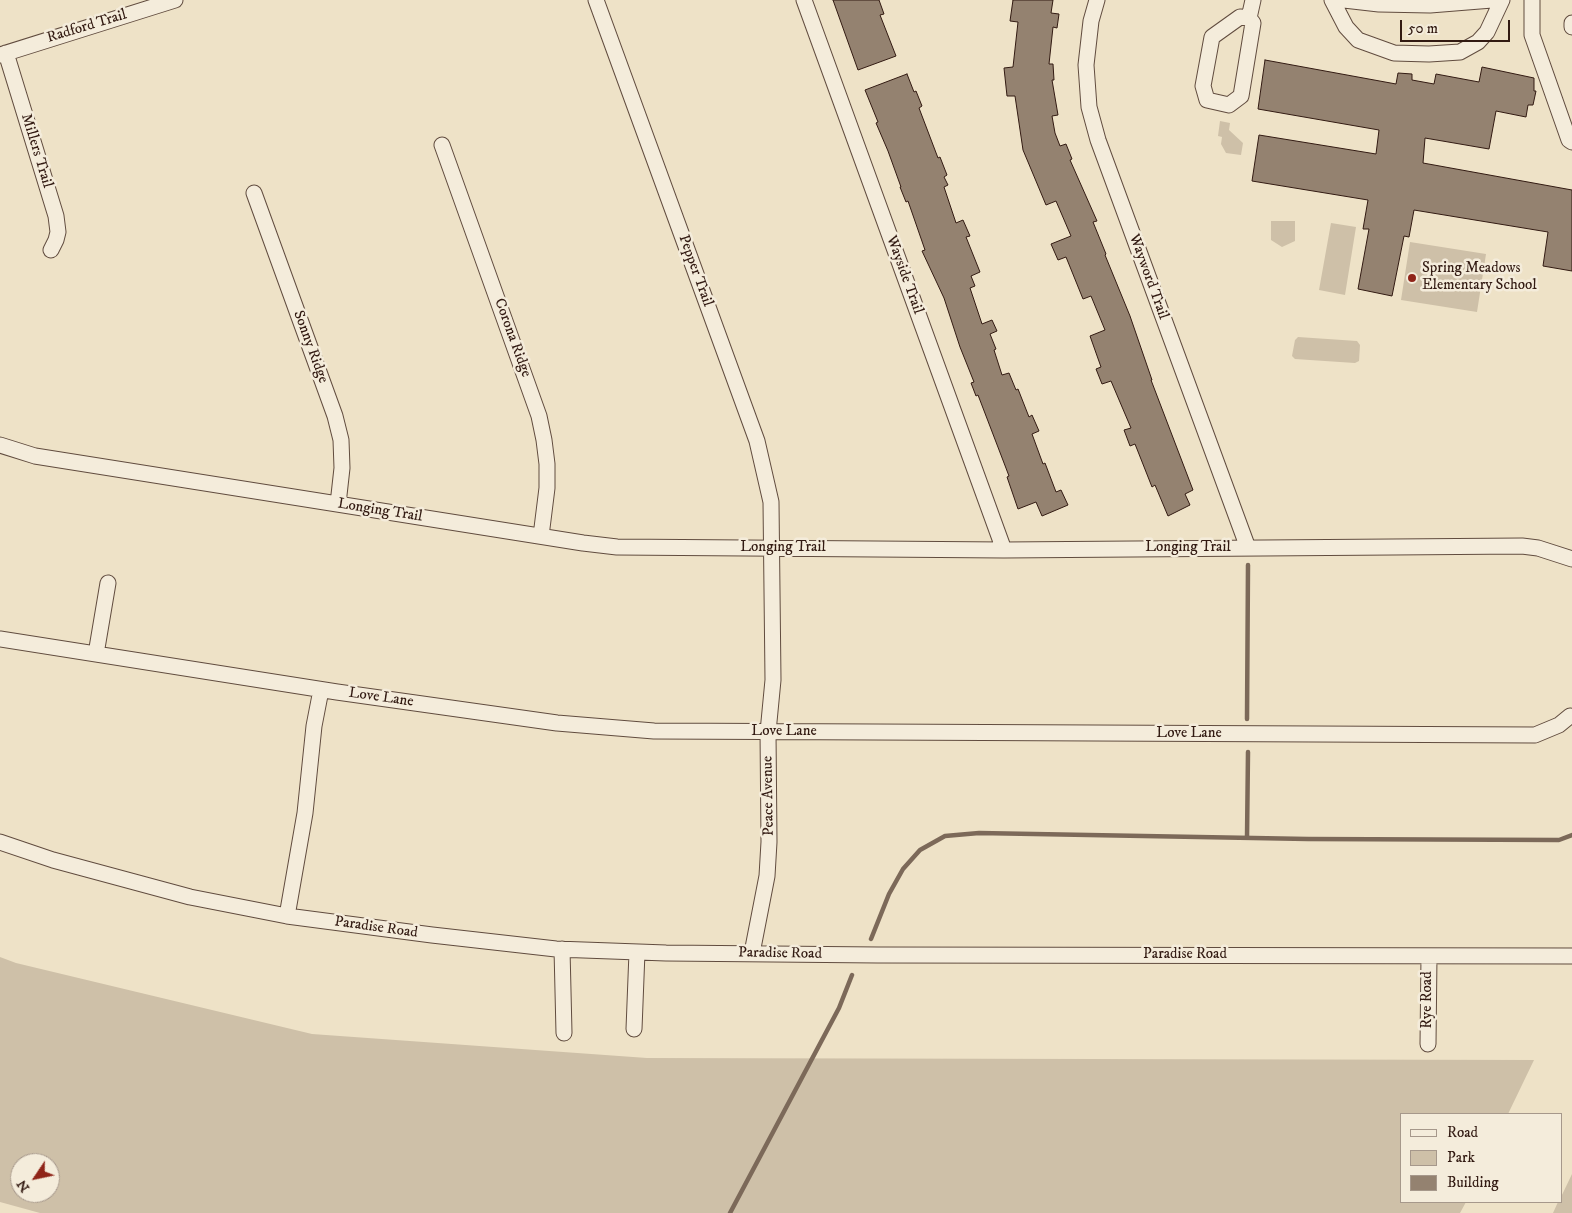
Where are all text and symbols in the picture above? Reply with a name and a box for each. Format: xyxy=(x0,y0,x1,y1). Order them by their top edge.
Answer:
street label: Radford Trail xyxy=(45,6,129,48)
scale bar xyxy=(1402,10,1512,42)
text: 50 m xyxy=(1408,19,1438,38)
street label: Millers Trail xyxy=(16,112,56,190)
street label: Wayword Trail xyxy=(1124,232,1172,322)
street label: Pepper Trail xyxy=(674,233,716,309)
street label: Wayside Trail xyxy=(881,233,927,317)
place label: Spring Meadows Elementary School xyxy=(1422,260,1537,295)
marker: Spring Meadows Elementary School xyxy=(1406,272,1418,284)
street label: Corona Ridge xyxy=(489,296,535,380)
street label: Sonny Ridge xyxy=(289,308,331,386)
street label: Longing Trail xyxy=(336,495,424,527)
street label: Longing Trail xyxy=(740,539,826,557)
street label: Longing Trail xyxy=(1145,539,1231,557)
street label: Love Lane xyxy=(347,685,415,711)
street label: Love Lane xyxy=(751,723,817,741)
street label: Love Lane xyxy=(1156,725,1222,743)
street label: Peace Avenue xyxy=(759,756,779,836)
street label: Paradise Road xyxy=(333,913,419,943)
street label: Paradise Road xyxy=(738,944,822,964)
street label: Paradise Road xyxy=(1143,946,1227,964)
street label: Rye Road xyxy=(1419,971,1437,1029)
legend xyxy=(1400,1113,1562,1203)
text: Road xyxy=(1447,1123,1478,1142)
text: Park xyxy=(1447,1148,1475,1167)
north arrow xyxy=(10,1153,60,1203)
text: Building xyxy=(1447,1173,1499,1192)
text: N xyxy=(13,1176,34,1196)

